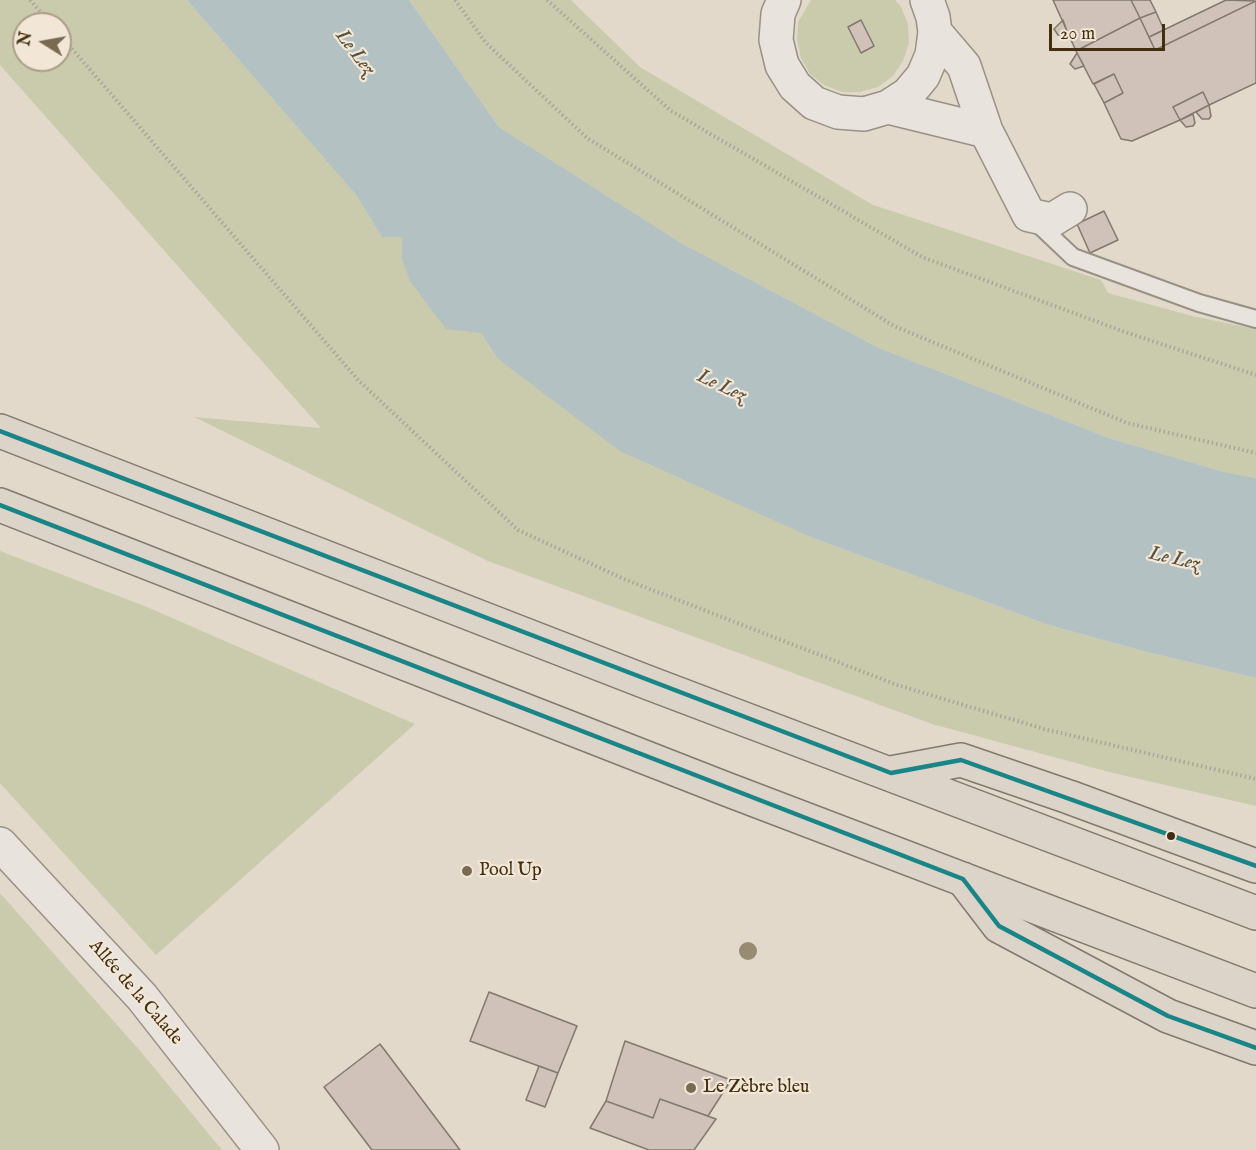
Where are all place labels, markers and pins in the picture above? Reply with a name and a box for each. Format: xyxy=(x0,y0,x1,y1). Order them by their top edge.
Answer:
unlabelled marker xyxy=(1165,830,1177,842)
place label: Pool Up xyxy=(479,860,542,882)
marker: Pool Up xyxy=(460,864,474,878)
place label: Le Zèbre bleu xyxy=(703,1077,809,1099)
marker: Le Zèbre bleu xyxy=(684,1081,698,1095)

